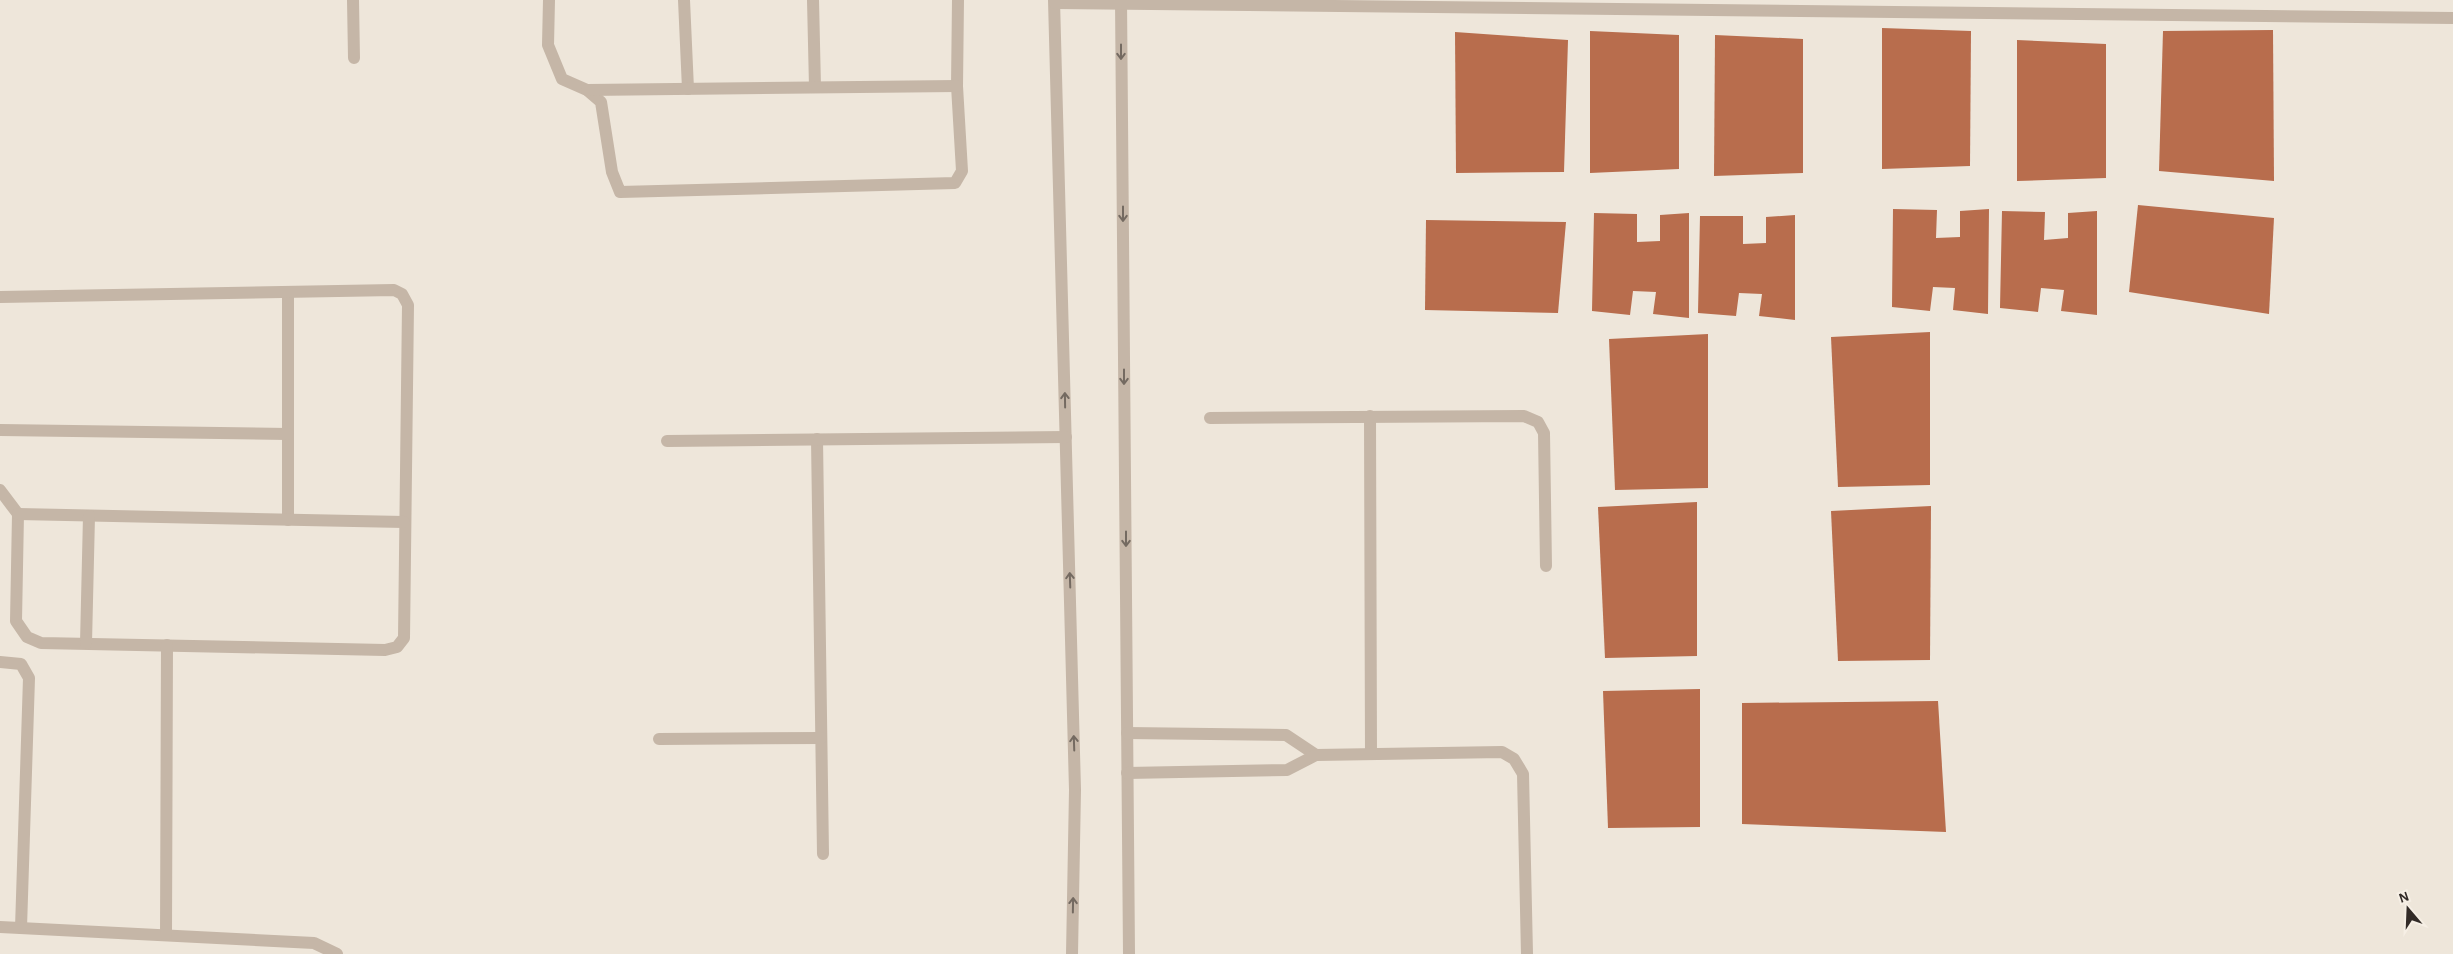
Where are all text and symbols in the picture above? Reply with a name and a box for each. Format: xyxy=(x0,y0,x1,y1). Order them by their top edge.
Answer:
one-way arrow xyxy=(1116,44,1126,60)
one-way arrow xyxy=(1118,206,1128,222)
one-way arrow xyxy=(1119,368,1129,385)
one-way arrow xyxy=(1060,393,1070,409)
one-way arrow xyxy=(1121,531,1130,547)
one-way arrow xyxy=(1065,573,1075,589)
one-way arrow xyxy=(1069,735,1079,752)
north arrow xyxy=(2383,884,2433,934)
text: N xyxy=(2397,889,2411,906)
one-way arrow xyxy=(1068,898,1078,914)

